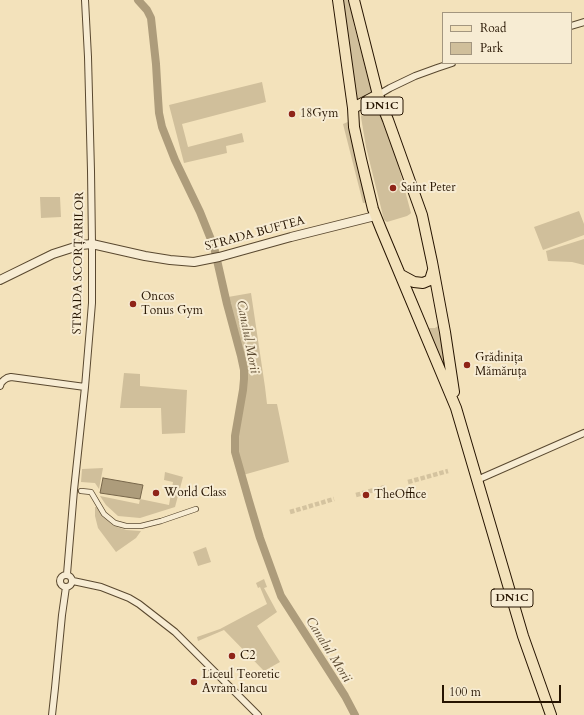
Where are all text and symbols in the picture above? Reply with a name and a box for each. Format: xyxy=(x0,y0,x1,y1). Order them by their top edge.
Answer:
legend xyxy=(442,12,572,64)
text: Road xyxy=(480,20,506,36)
text: Park xyxy=(480,40,503,56)
road number: DN1C xyxy=(361,97,403,115)
place label: 18Gym xyxy=(300,107,338,121)
marker: 18Gym xyxy=(287,109,297,119)
place label: Saint Peter xyxy=(401,181,456,195)
marker: Saint Peter xyxy=(388,183,398,193)
street label: STRADA SCORȚARILOR xyxy=(71,192,87,334)
street label: STRADA BUFTEA xyxy=(204,214,306,254)
place label: Oncos Tonus Gym xyxy=(141,290,203,318)
marker: Oncos Tonus Gym xyxy=(128,299,138,309)
water label: Canalul Morii xyxy=(232,299,262,375)
place label: Grădinița Mămăruța xyxy=(475,351,527,379)
marker: Grădinița Mămăruța xyxy=(462,360,472,370)
place label: World Class xyxy=(164,486,226,500)
marker: World Class xyxy=(151,488,161,498)
place label: TheOffice xyxy=(374,488,426,502)
marker: TheOffice xyxy=(361,490,371,500)
road number: DN1C xyxy=(491,589,533,607)
water label: Canalul Morii xyxy=(302,614,354,686)
place label: C2 xyxy=(240,649,255,663)
marker: C2 xyxy=(227,651,237,661)
place label: Liceul Teoretic Avram Iancu xyxy=(202,668,280,696)
marker: Liceul Teoretic Avram Iancu xyxy=(189,677,199,687)
scale bar xyxy=(444,677,563,703)
text: 100 m xyxy=(449,684,481,700)

